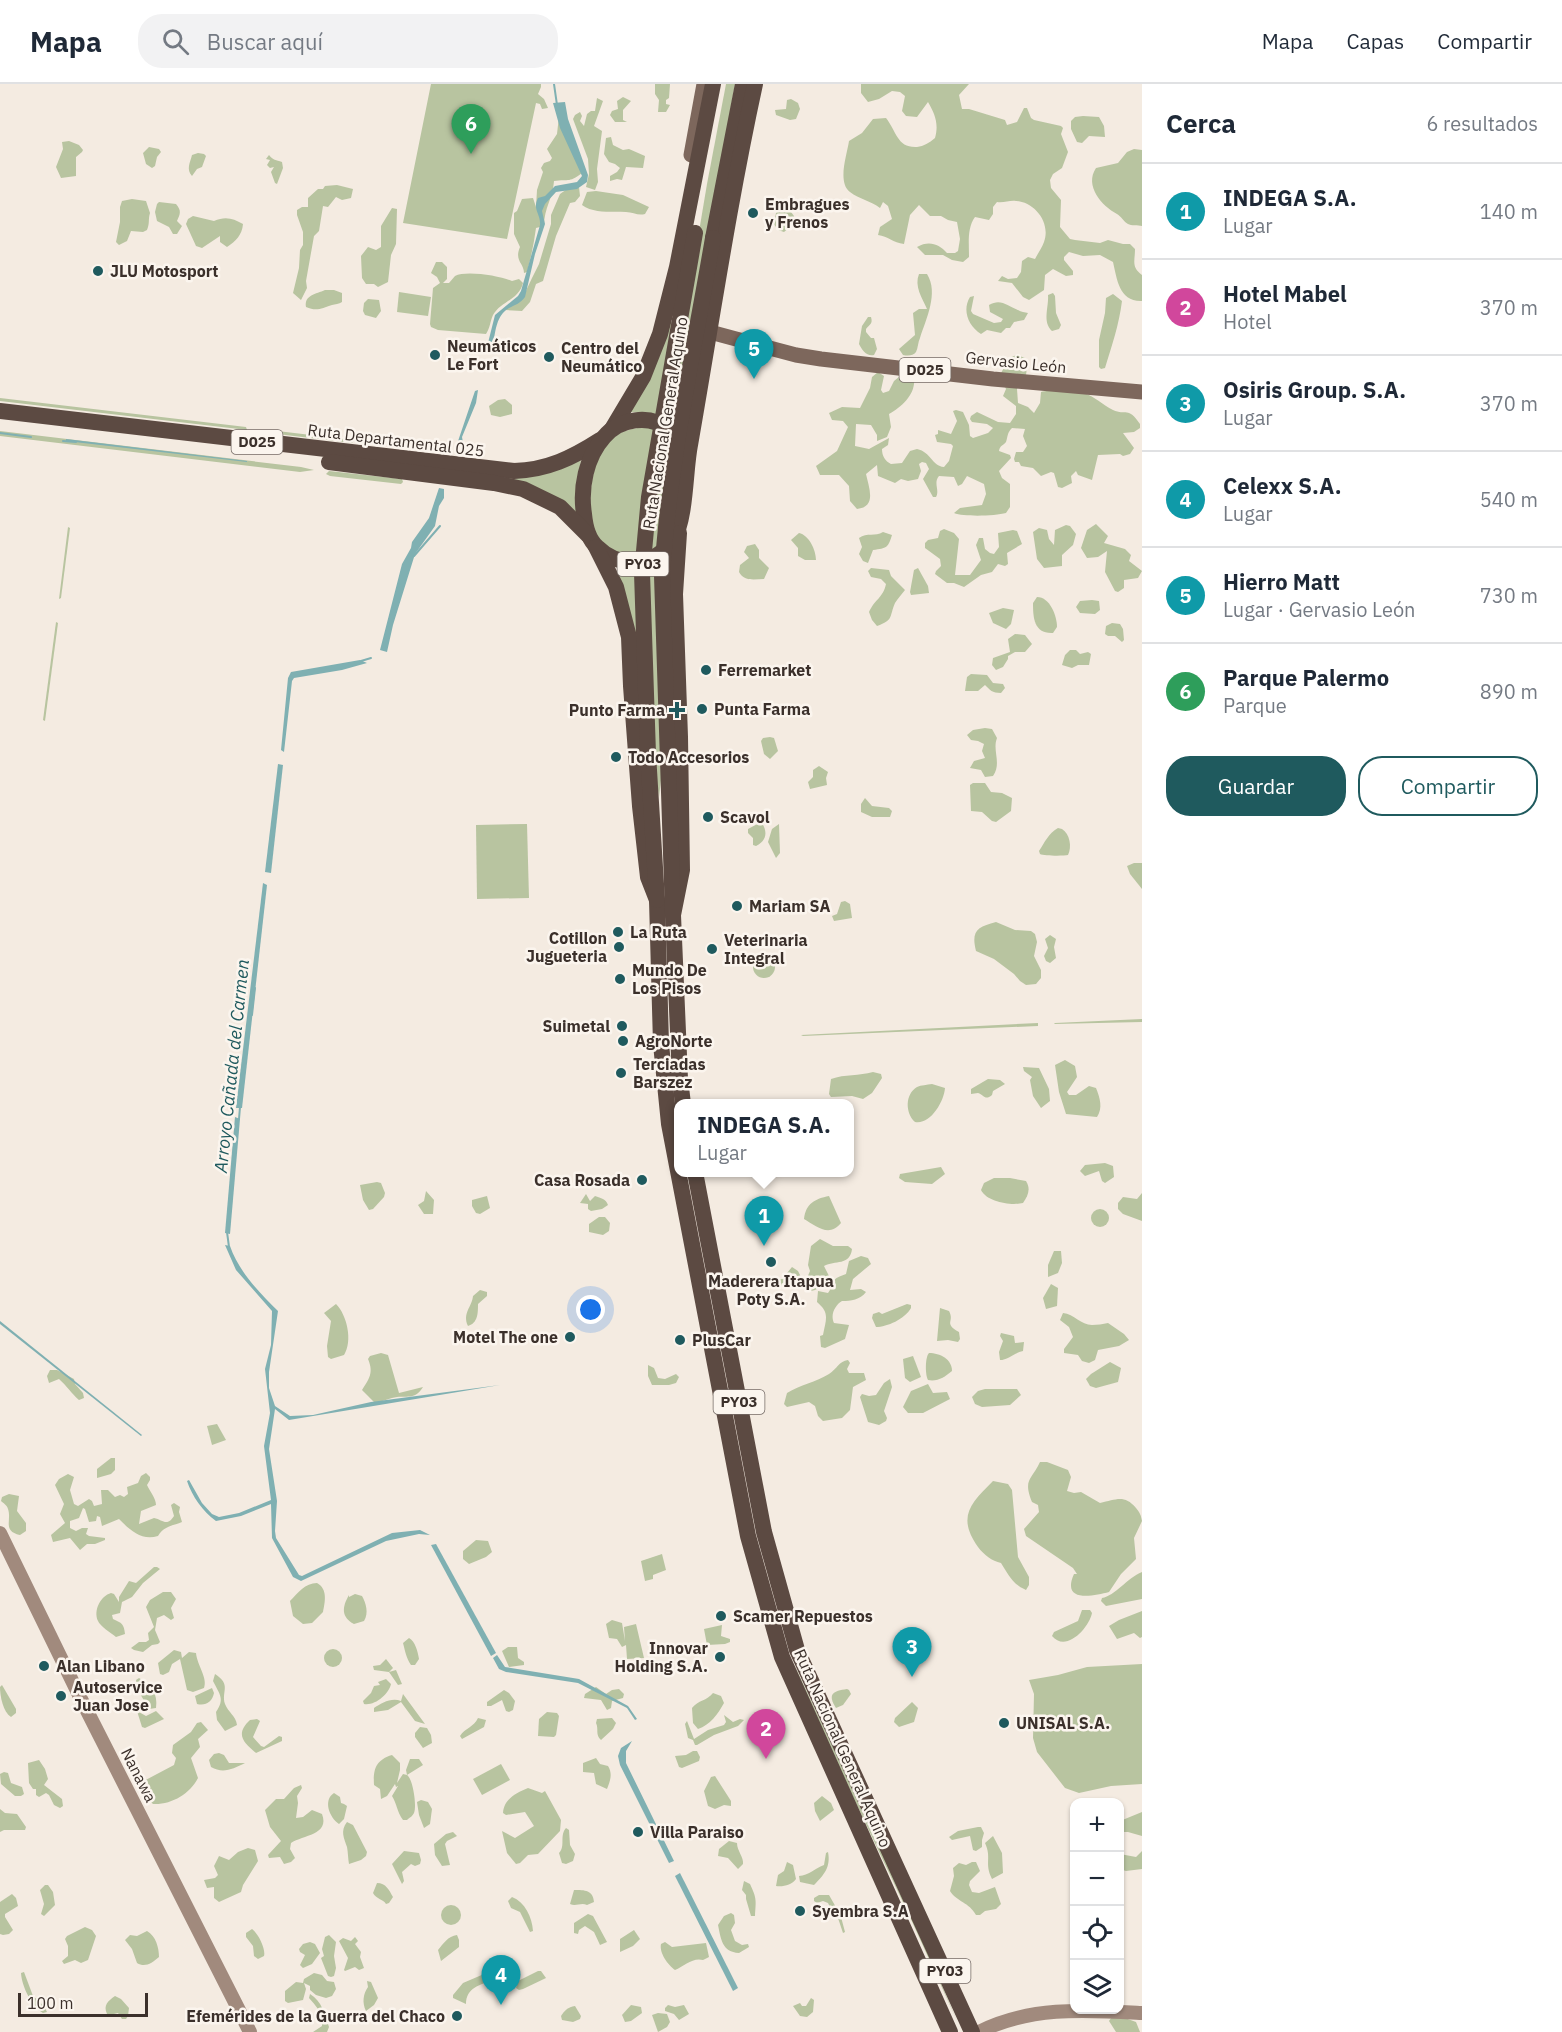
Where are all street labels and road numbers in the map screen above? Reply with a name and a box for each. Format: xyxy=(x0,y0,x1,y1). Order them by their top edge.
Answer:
street label: Ruta Nacional General Aquino xyxy=(638,315,692,531)
street label: Gervasio León xyxy=(965,347,1067,377)
road number: D025 xyxy=(900,358,950,382)
street label: Ruta Departamental 025 xyxy=(307,419,485,461)
road number: D025 xyxy=(232,430,282,454)
road number: PY03 xyxy=(618,552,668,576)
road number: PY03 xyxy=(714,1390,764,1414)
street label: Ruta Nacional General Aquino xyxy=(790,1646,896,1850)
street label: Nanawa xyxy=(117,1745,161,1806)
road number: PY03 xyxy=(920,1959,970,1983)

